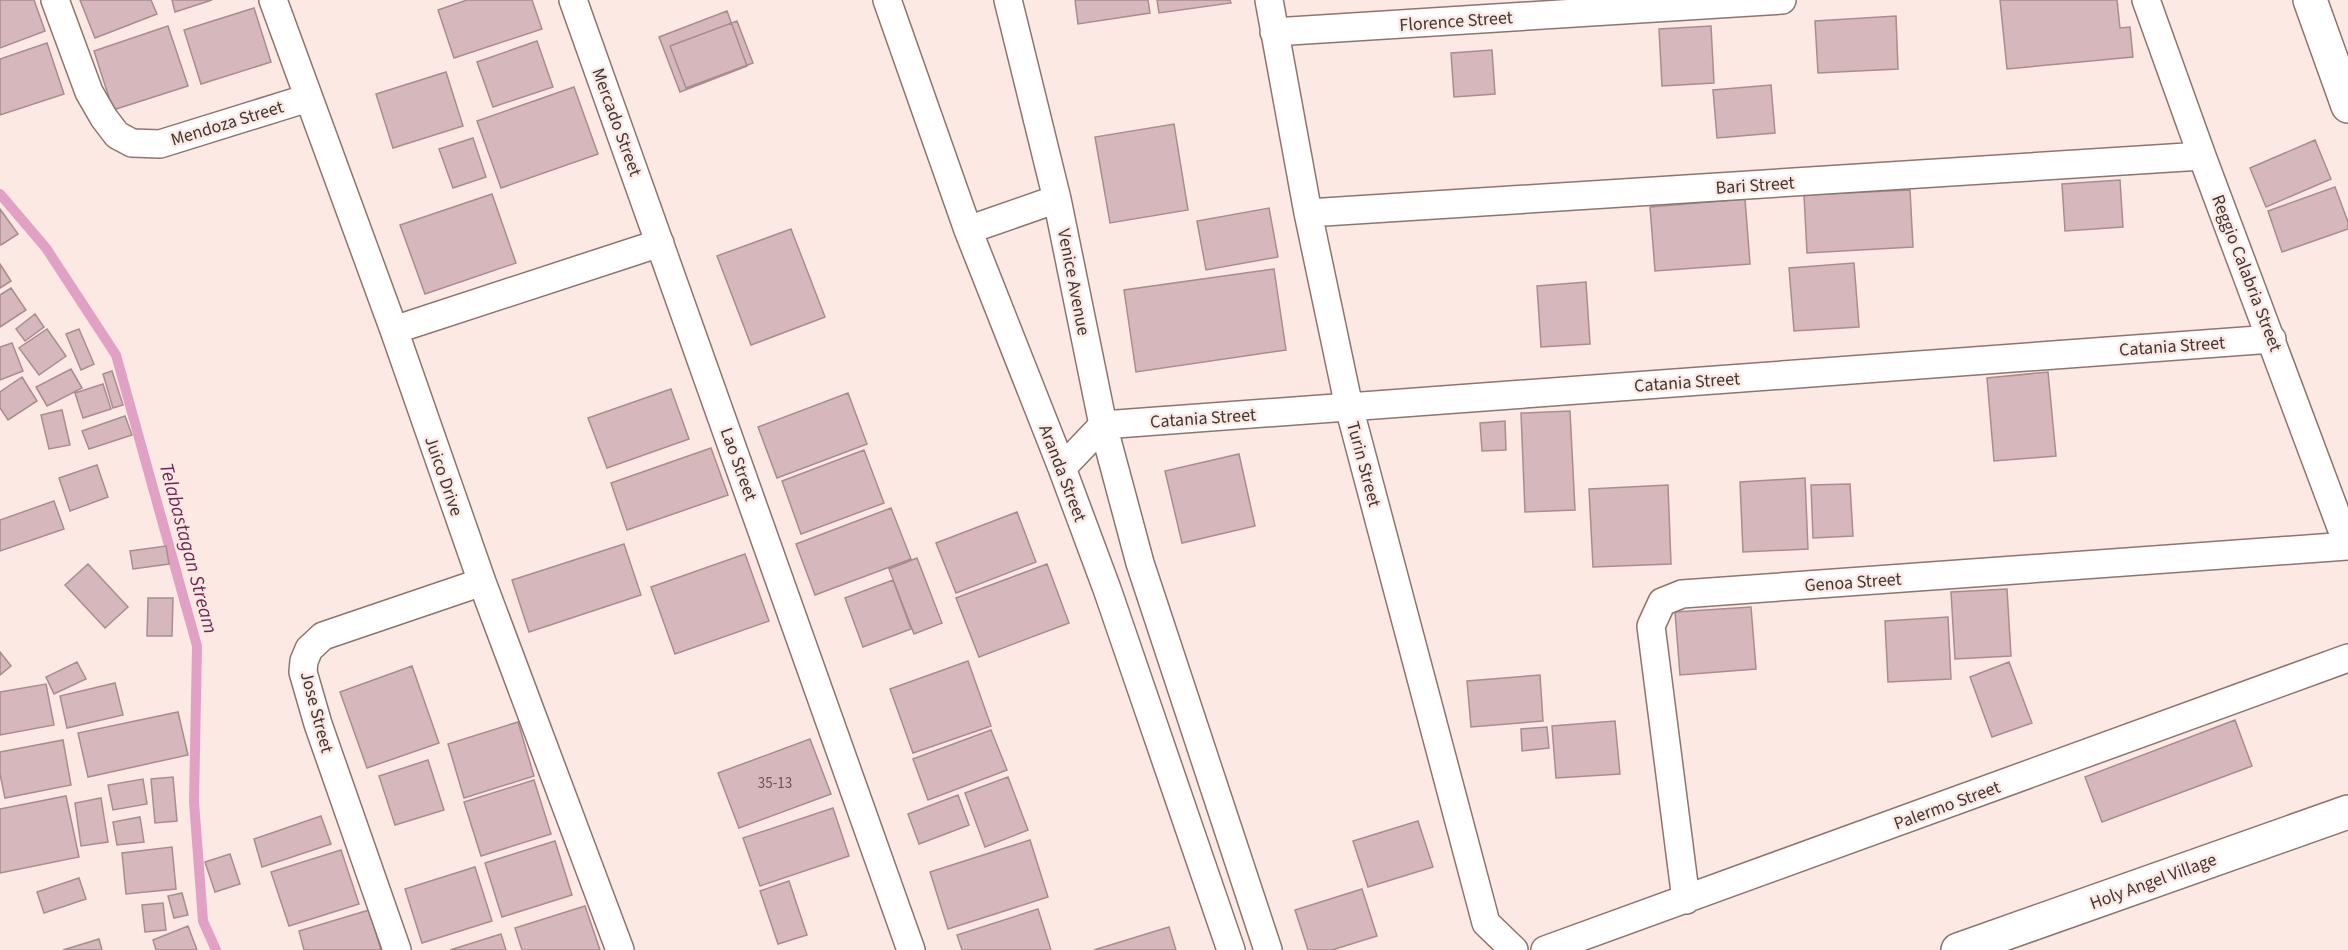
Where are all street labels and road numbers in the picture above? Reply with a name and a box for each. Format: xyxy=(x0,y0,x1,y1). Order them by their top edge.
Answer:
street label: Florence Street xyxy=(1399,5,1514,38)
street label: Mercado Street xyxy=(585,65,648,180)
street label: Mendoza Street xyxy=(168,94,287,152)
street label: Bari Street xyxy=(1715,170,1795,201)
street label: Reggio Calabria Street xyxy=(2205,191,2288,355)
street label: Venice Avenue xyxy=(1051,227,1096,338)
street label: Catania Street xyxy=(2118,330,2226,363)
street label: Catania Street xyxy=(1633,366,1741,399)
street label: Catania Street xyxy=(1149,402,1257,435)
street label: Turin Street xyxy=(1340,418,1387,510)
street label: Aranda Street xyxy=(1033,421,1093,525)
street label: Lao Street xyxy=(714,424,763,504)
street label: Juico Drive xyxy=(418,433,469,520)
street label: Genoa Street xyxy=(1804,567,1902,598)
street label: Jose Street xyxy=(294,669,339,756)
street label: Palermo Street xyxy=(1890,775,2004,836)
street label: Holy Angel Village xyxy=(2086,847,2220,916)

